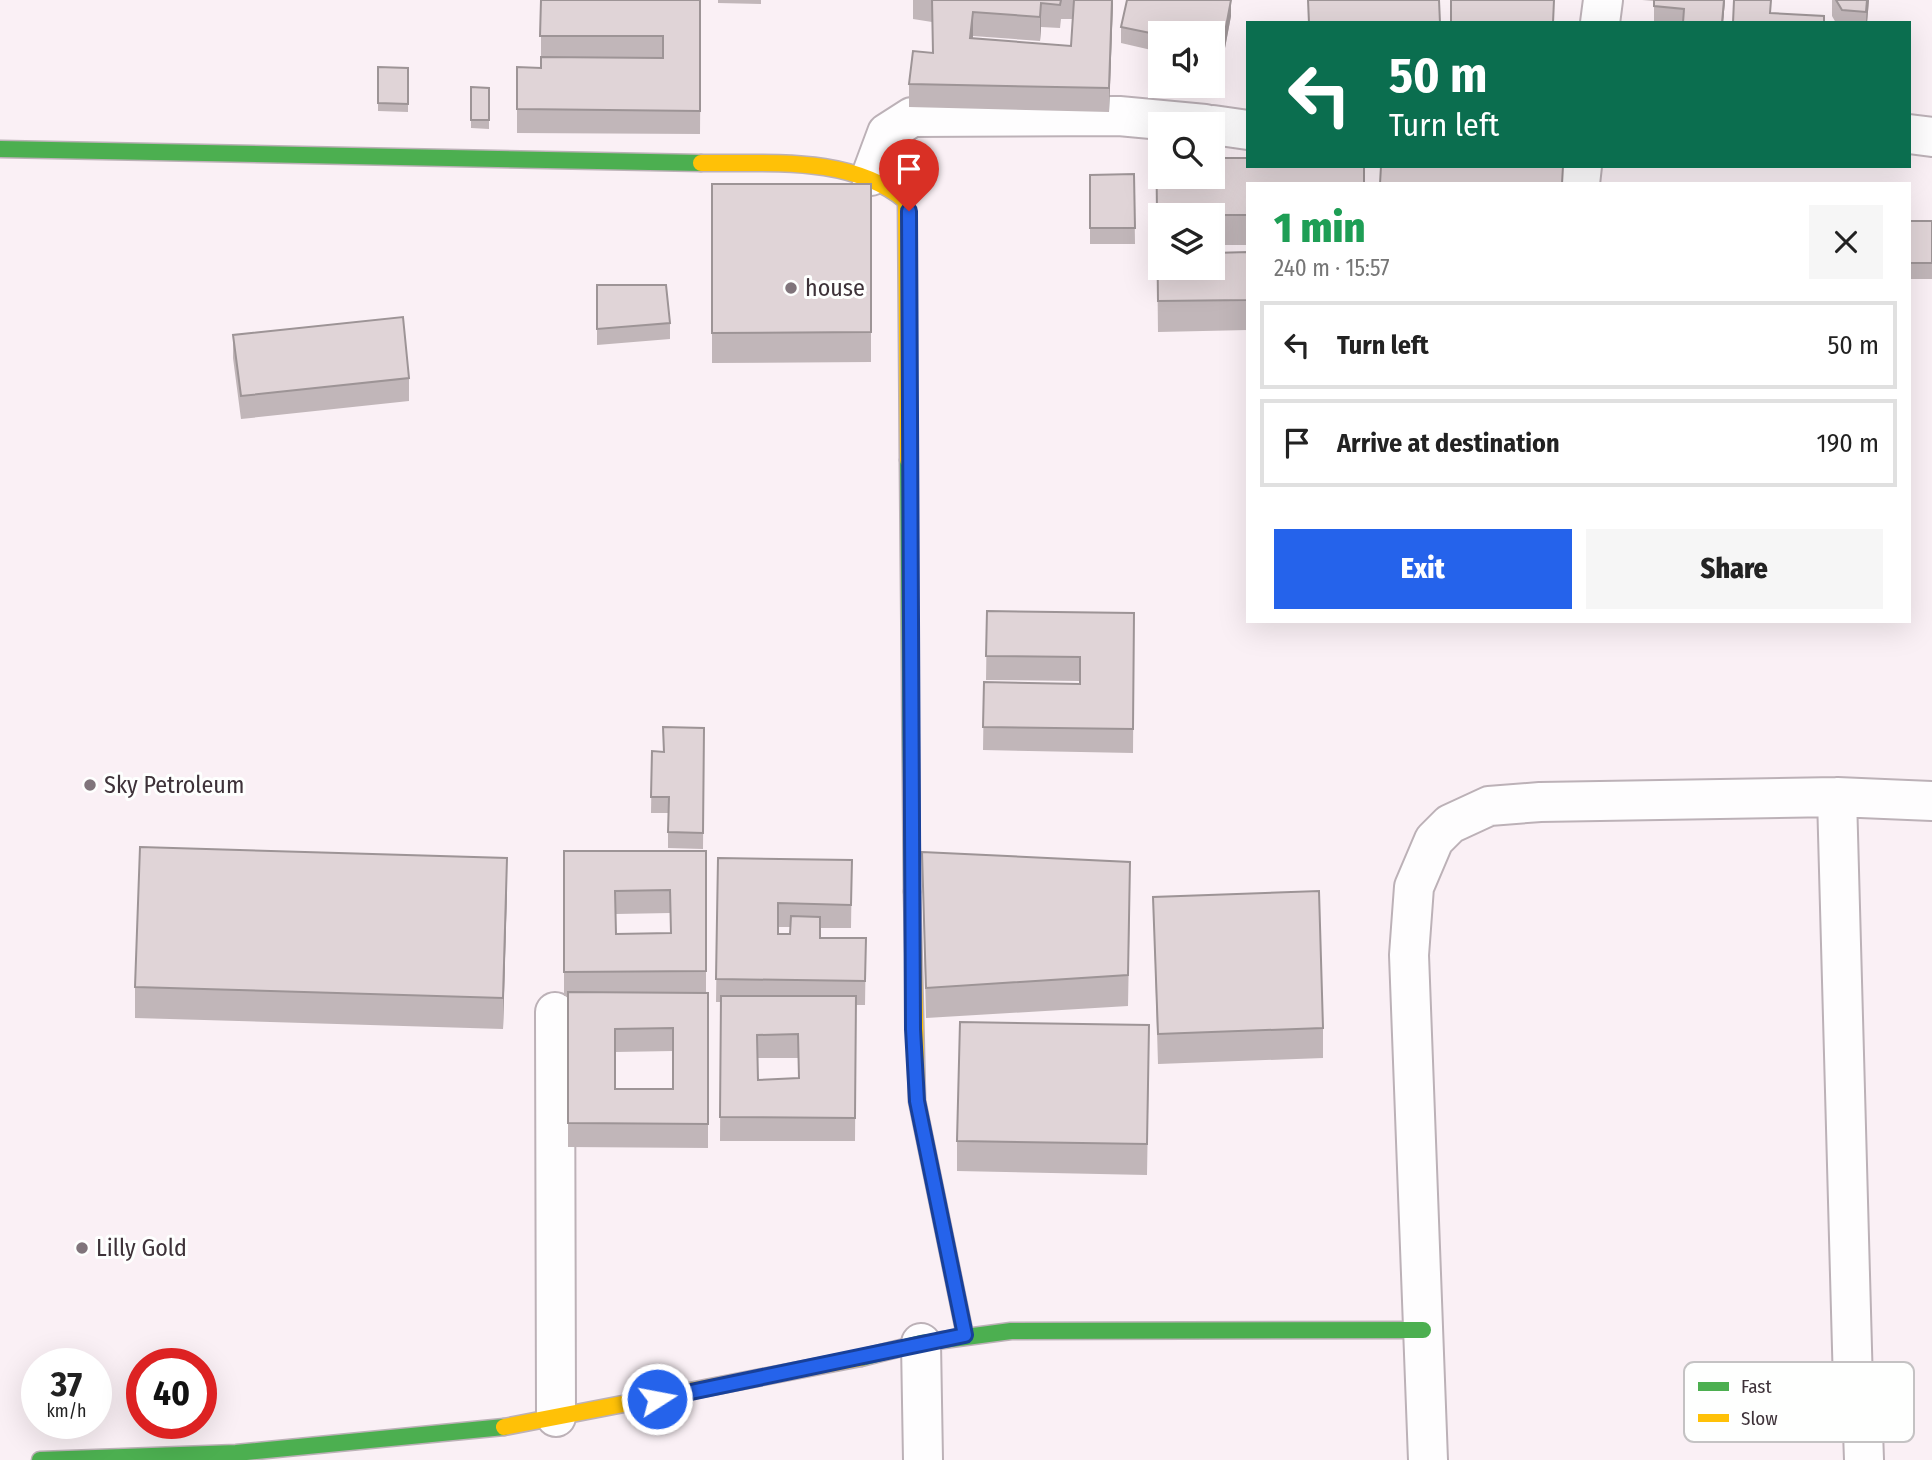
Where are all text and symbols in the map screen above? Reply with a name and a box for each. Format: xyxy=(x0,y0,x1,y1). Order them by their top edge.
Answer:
map controls xyxy=(1148,21,1225,280)
button: sound xyxy=(1148,21,1225,98)
text: 50 m xyxy=(1389,46,1487,105)
icon: left xyxy=(1274,49,1365,140)
text: Turn left xyxy=(1389,106,1499,144)
button: search xyxy=(1148,112,1225,189)
pin xyxy=(879,139,939,211)
icon: arrive xyxy=(890,150,928,188)
button: layers xyxy=(1148,203,1225,280)
text: 1 min xyxy=(1274,203,1365,253)
button: close xyxy=(1809,205,1883,279)
text: 240 m · 15:57 xyxy=(1274,254,1389,282)
place label: house xyxy=(805,274,865,302)
marker: house xyxy=(783,280,799,296)
icon: left xyxy=(1278,326,1316,364)
text: Turn left xyxy=(1337,330,1429,361)
text: 50 m xyxy=(1827,330,1879,361)
icon: arrive xyxy=(1278,424,1316,462)
text: Arrive at destination xyxy=(1337,428,1560,459)
text: 190 m xyxy=(1817,428,1879,459)
button: Exit xyxy=(1274,529,1572,609)
button: Share xyxy=(1586,529,1883,609)
place label: Sky Petroleum xyxy=(104,771,244,799)
marker: Sky Petroleum xyxy=(82,777,98,793)
place label: Lilly Gold xyxy=(96,1234,187,1262)
marker: Lilly Gold xyxy=(74,1240,90,1256)
speed limit sign: 40 xyxy=(126,1348,217,1439)
position arrow xyxy=(620,1362,694,1436)
legend xyxy=(1684,1362,1914,1442)
text: 37 xyxy=(51,1363,82,1405)
text: Fast xyxy=(1741,1375,1772,1398)
text: km/h xyxy=(46,1400,87,1422)
text: Slow xyxy=(1741,1407,1778,1430)

